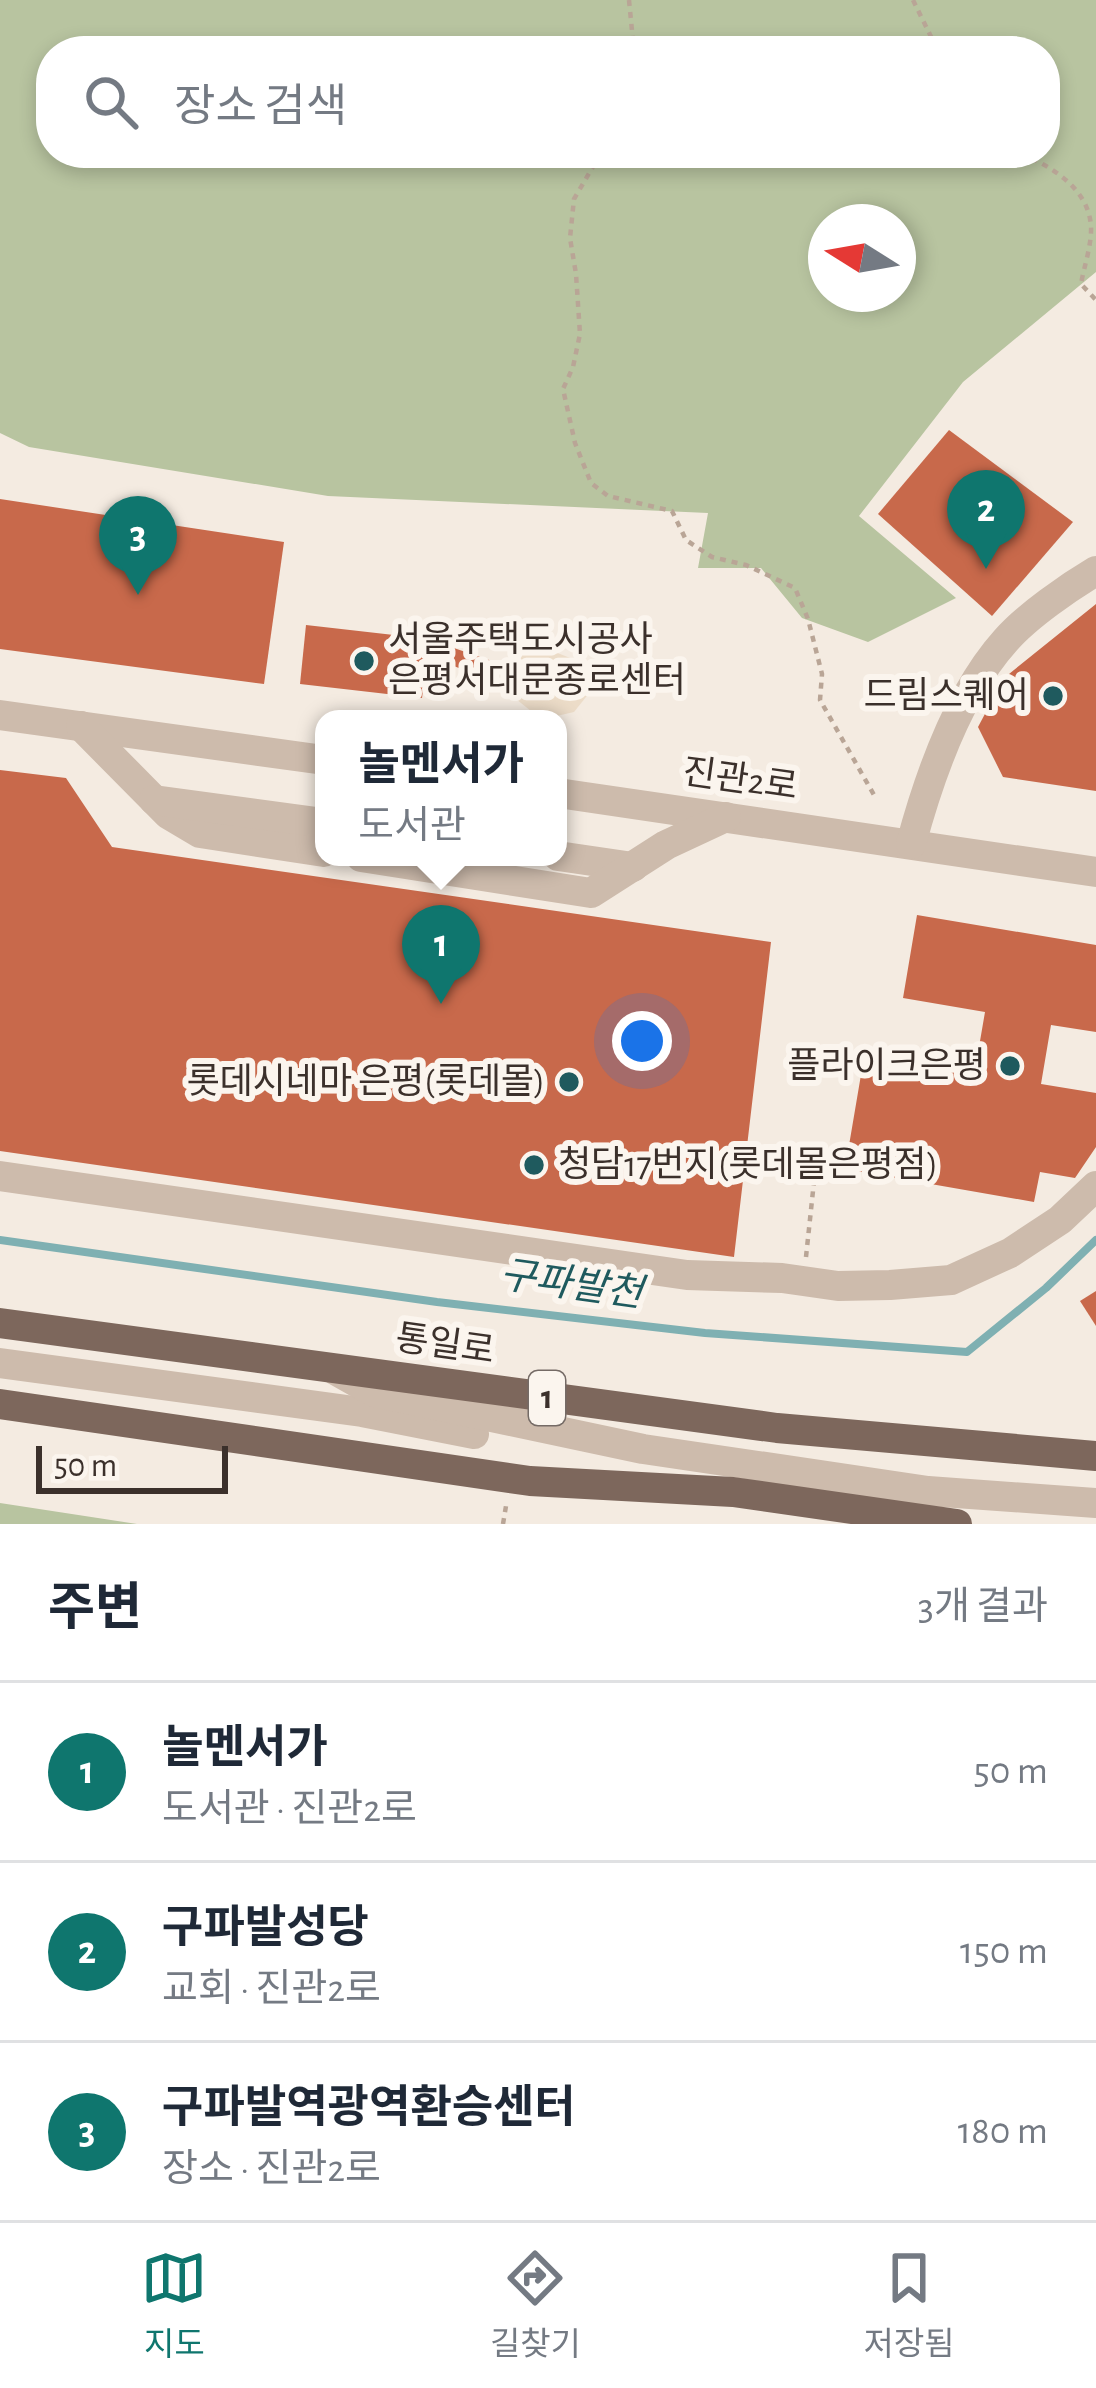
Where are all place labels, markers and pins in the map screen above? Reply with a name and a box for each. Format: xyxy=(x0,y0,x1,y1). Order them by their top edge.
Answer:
pin: 2 xyxy=(947,470,1025,569)
pin: 3 xyxy=(99,496,177,595)
place label: 서울주택도시공사 은평서대문종로센터 xyxy=(388,621,686,699)
marker: 서울주택도시공사 은평서대문종로센터 xyxy=(351,648,377,674)
place label: 드림스퀘어 xyxy=(863,677,1029,714)
marker: 드림스퀘어 xyxy=(1040,683,1066,709)
pin: 1 xyxy=(402,905,480,1004)
place label: 플라이크은평 xyxy=(787,1047,986,1084)
marker: 플라이크은평 xyxy=(997,1053,1023,1079)
place label: 롯데시네마 은평(롯데몰) xyxy=(186,1063,545,1100)
marker: 롯데시네마 은평(롯데몰) xyxy=(556,1069,582,1095)
place label: 청담17번지(롯데몰은평점) xyxy=(558,1146,938,1183)
marker: 청담17번지(롯데몰은평점) xyxy=(521,1152,547,1178)

